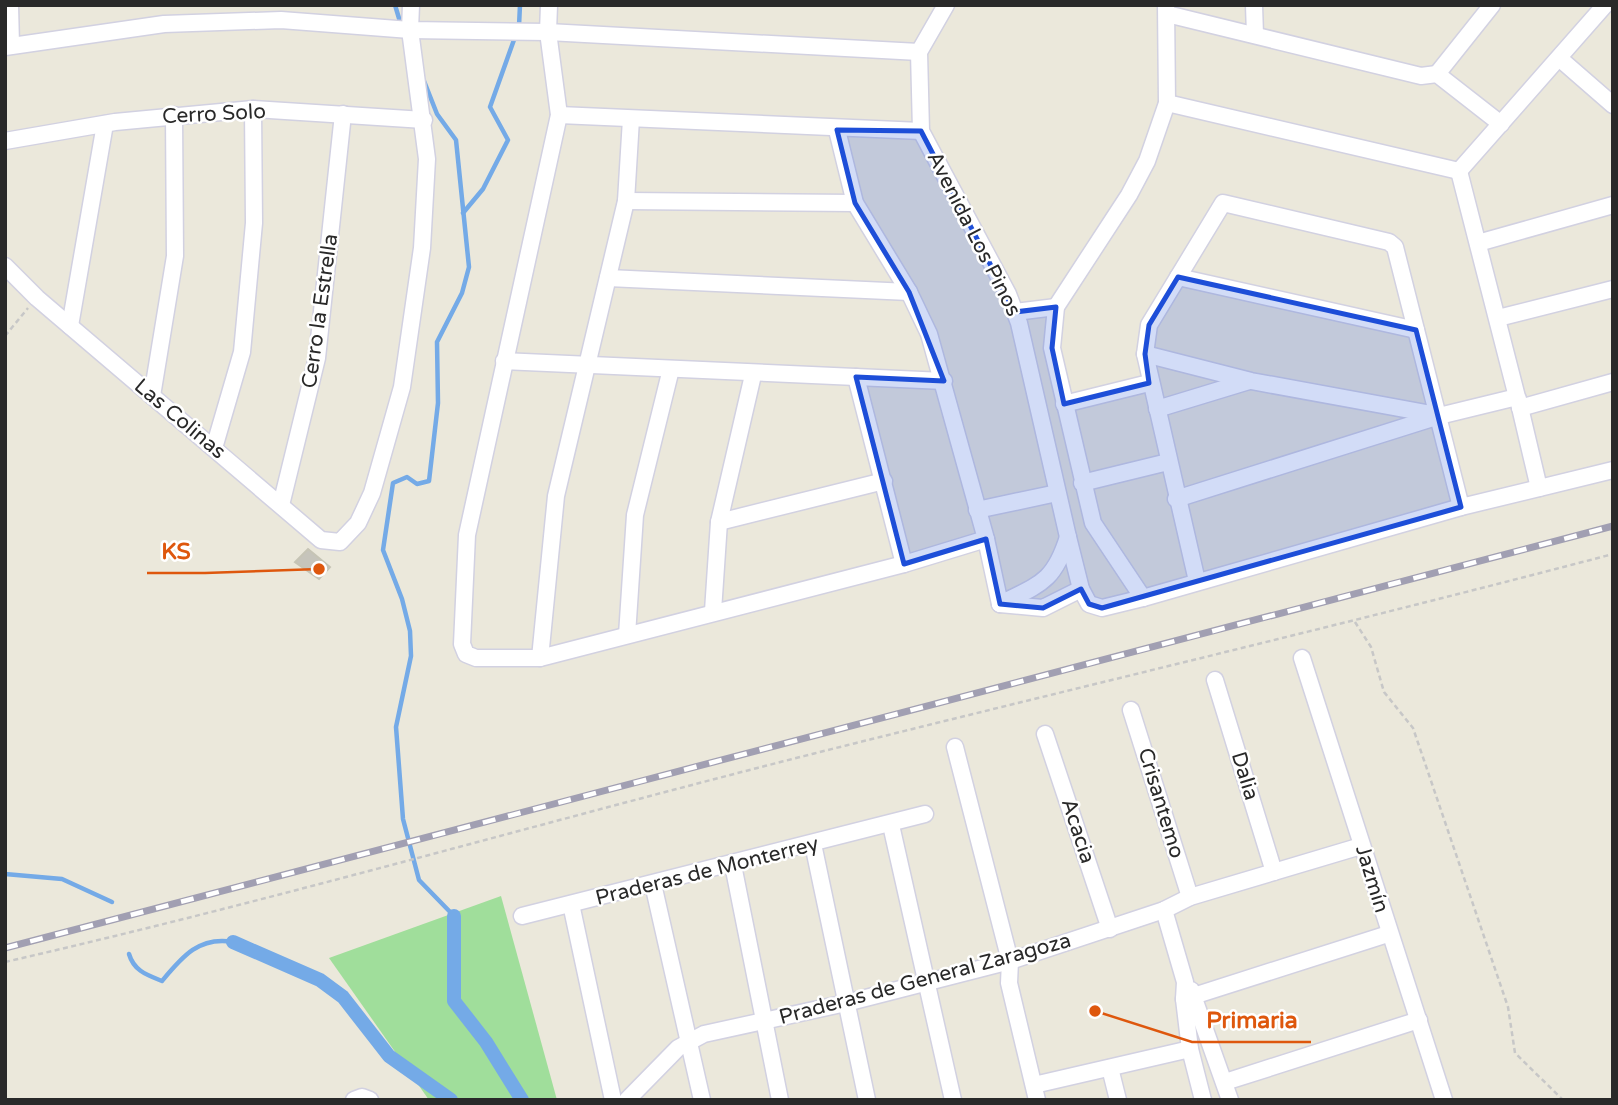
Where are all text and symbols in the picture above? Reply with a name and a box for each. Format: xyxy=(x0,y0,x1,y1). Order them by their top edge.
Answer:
street label: Cerro Solo xyxy=(161,99,267,129)
street label: Avenida Los Pinos xyxy=(922,147,1026,321)
street label: Cerro la Estrella xyxy=(297,232,343,390)
street label: Las Colinas xyxy=(129,374,231,464)
callout: KS xyxy=(147,529,205,573)
text: KS xyxy=(161,538,191,566)
street label: Crisantemo xyxy=(1132,745,1190,861)
street label: Dalia xyxy=(1226,749,1264,803)
street label: Acacia xyxy=(1056,795,1100,867)
street label: Praderas de Monterrey xyxy=(593,831,821,911)
street label: Jazmín xyxy=(1350,842,1394,916)
street label: Praderas de General Zaragoza xyxy=(776,928,1074,1030)
callout: Primaria xyxy=(1192,998,1311,1042)
text: Primaria xyxy=(1206,1007,1298,1035)

